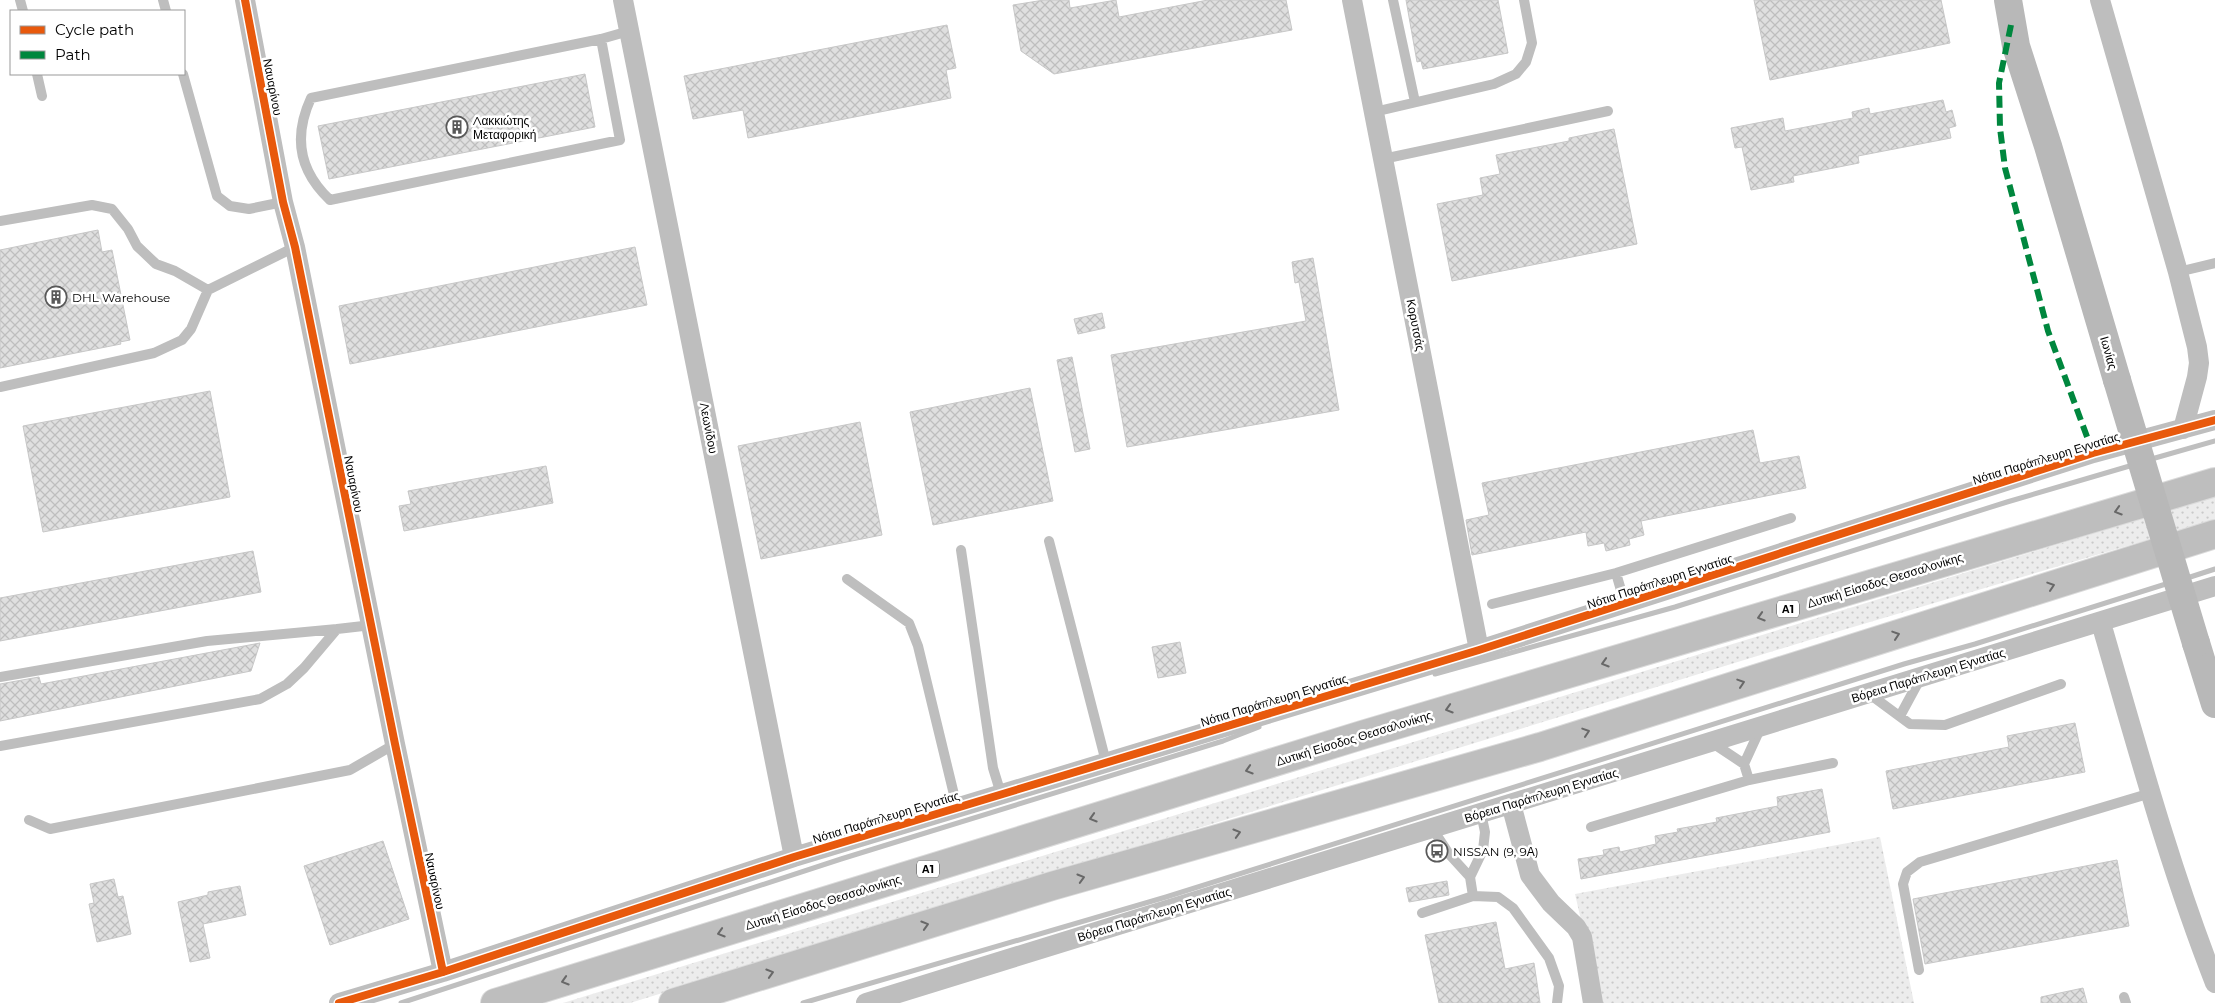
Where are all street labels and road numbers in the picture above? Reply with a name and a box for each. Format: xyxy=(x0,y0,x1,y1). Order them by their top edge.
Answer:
street label: Ναυαρίνου xyxy=(260,57,286,117)
street label: Κορυτσάς xyxy=(1404,298,1428,352)
street label: Ιωνίας xyxy=(2097,335,2121,372)
street label: Λεωνίδου xyxy=(697,401,721,455)
street label: Νότια Παράπλευρη Εγνατίας xyxy=(1971,428,2121,488)
street label: Ναυαρίνου xyxy=(341,454,367,514)
street label: Δυτική Είσοδος Θεσσαλονίκης xyxy=(1805,549,1965,611)
street label: Νότια Παράπλευρη Εγνατίας xyxy=(1585,550,1735,612)
road number: Α1 xyxy=(1777,600,1799,618)
street label: Βόρεια Παράπλευρη Εγνατίας xyxy=(1849,644,2007,706)
street label: Νότια Παράπλευρη Εγνατίας xyxy=(1199,670,1349,730)
street label: Δυτική Είσοδος Θεσσαλονίκης xyxy=(1274,707,1434,769)
street label: Βόρεια Παράπλευρη Εγνατίας xyxy=(1462,764,1620,826)
street label: Νότια Παράπλευρη Εγνατίας xyxy=(811,787,961,847)
street label: Ναυαρίνου xyxy=(422,851,448,911)
road number: Α1 xyxy=(917,861,939,878)
street label: Δυτική Είσοδος Θεσσαλονίκης xyxy=(743,871,903,933)
street label: Βόρεια Παράπλευρη Εγνατίας xyxy=(1075,883,1233,945)

